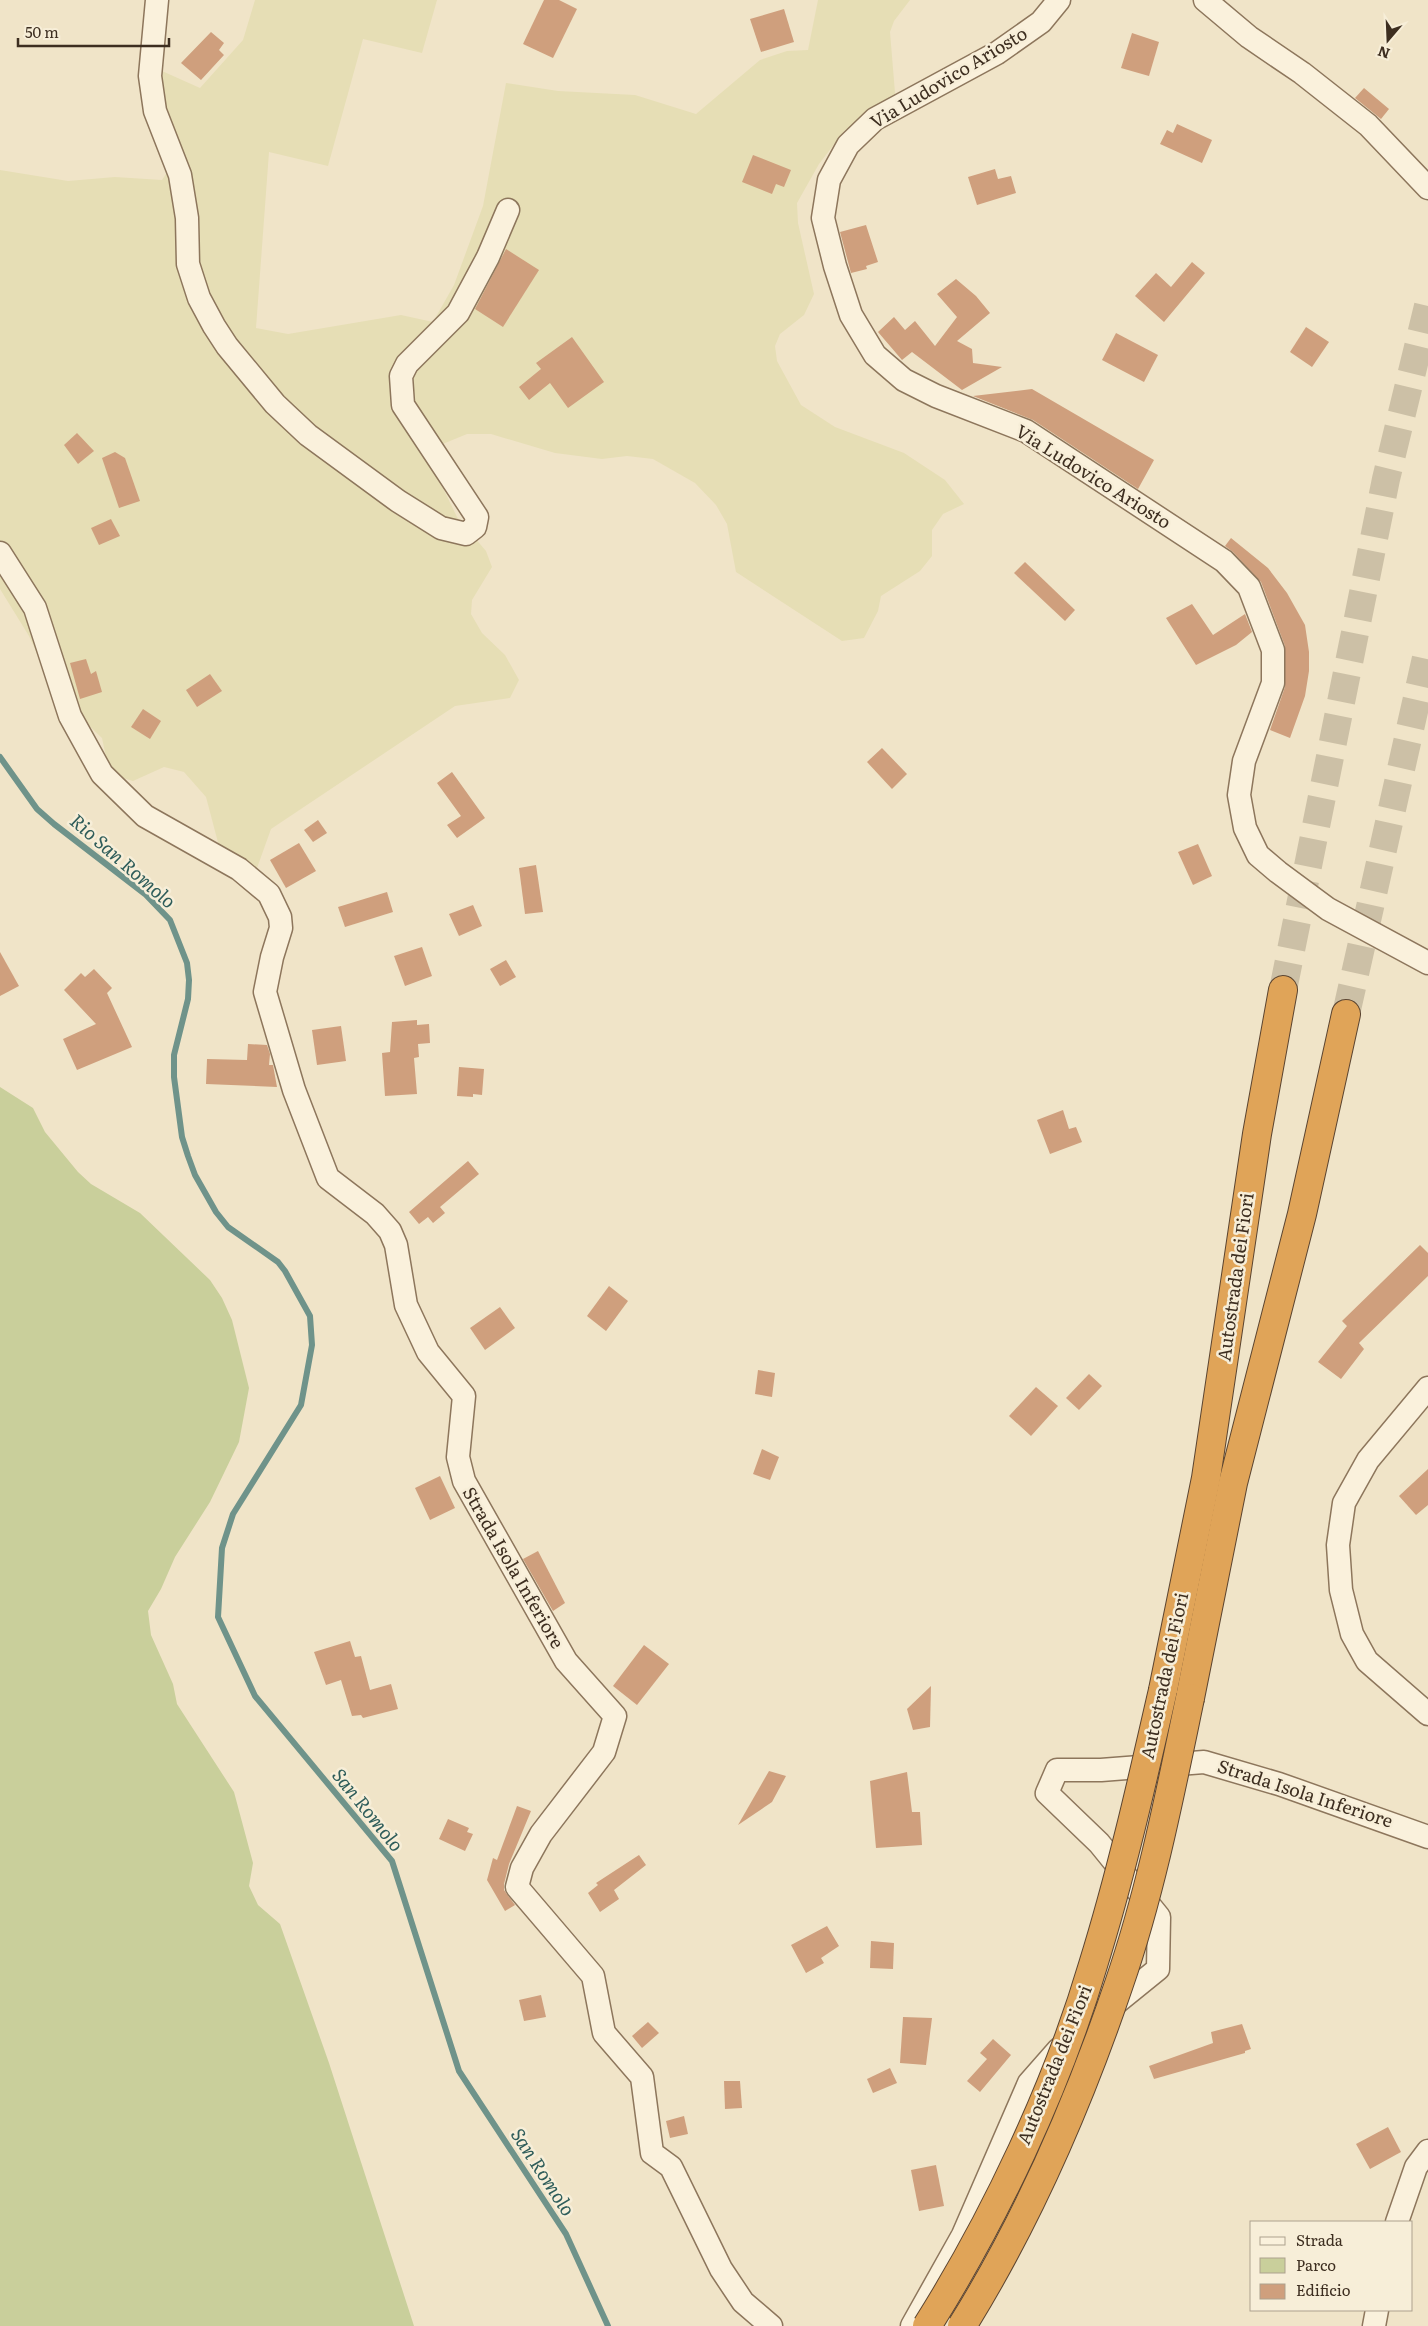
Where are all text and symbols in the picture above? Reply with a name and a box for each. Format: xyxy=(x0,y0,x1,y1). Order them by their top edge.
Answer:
scale bar xyxy=(18,15,169,47)
north arrow xyxy=(1363,15,1413,65)
street label: Via Ludovico Ariosto xyxy=(865,19,1032,134)
text: 50 m xyxy=(25,20,59,43)
text: N xyxy=(1374,42,1392,65)
street label: Via Ludovico Ariosto xyxy=(1011,417,1177,535)
water label: Rio San Romolo xyxy=(65,806,183,914)
street label: Autostrada dei Fiori xyxy=(1209,1191,1260,1363)
street label: Strada Isola Inferiore xyxy=(457,1481,572,1653)
street label: Autostrada dei Fiori xyxy=(1133,1590,1194,1762)
street label: Strada Isola Inferiore xyxy=(1214,1751,1397,1834)
water label: San Romolo xyxy=(326,1762,411,1857)
street label: Autostrada dei Fiori xyxy=(1009,1981,1098,2148)
water label: San Romolo xyxy=(505,2122,583,2221)
legend xyxy=(1250,2221,1413,2311)
text: Strada xyxy=(1296,2228,1344,2251)
text: Parco xyxy=(1296,2253,1336,2276)
text: Edificio xyxy=(1296,2278,1351,2301)

